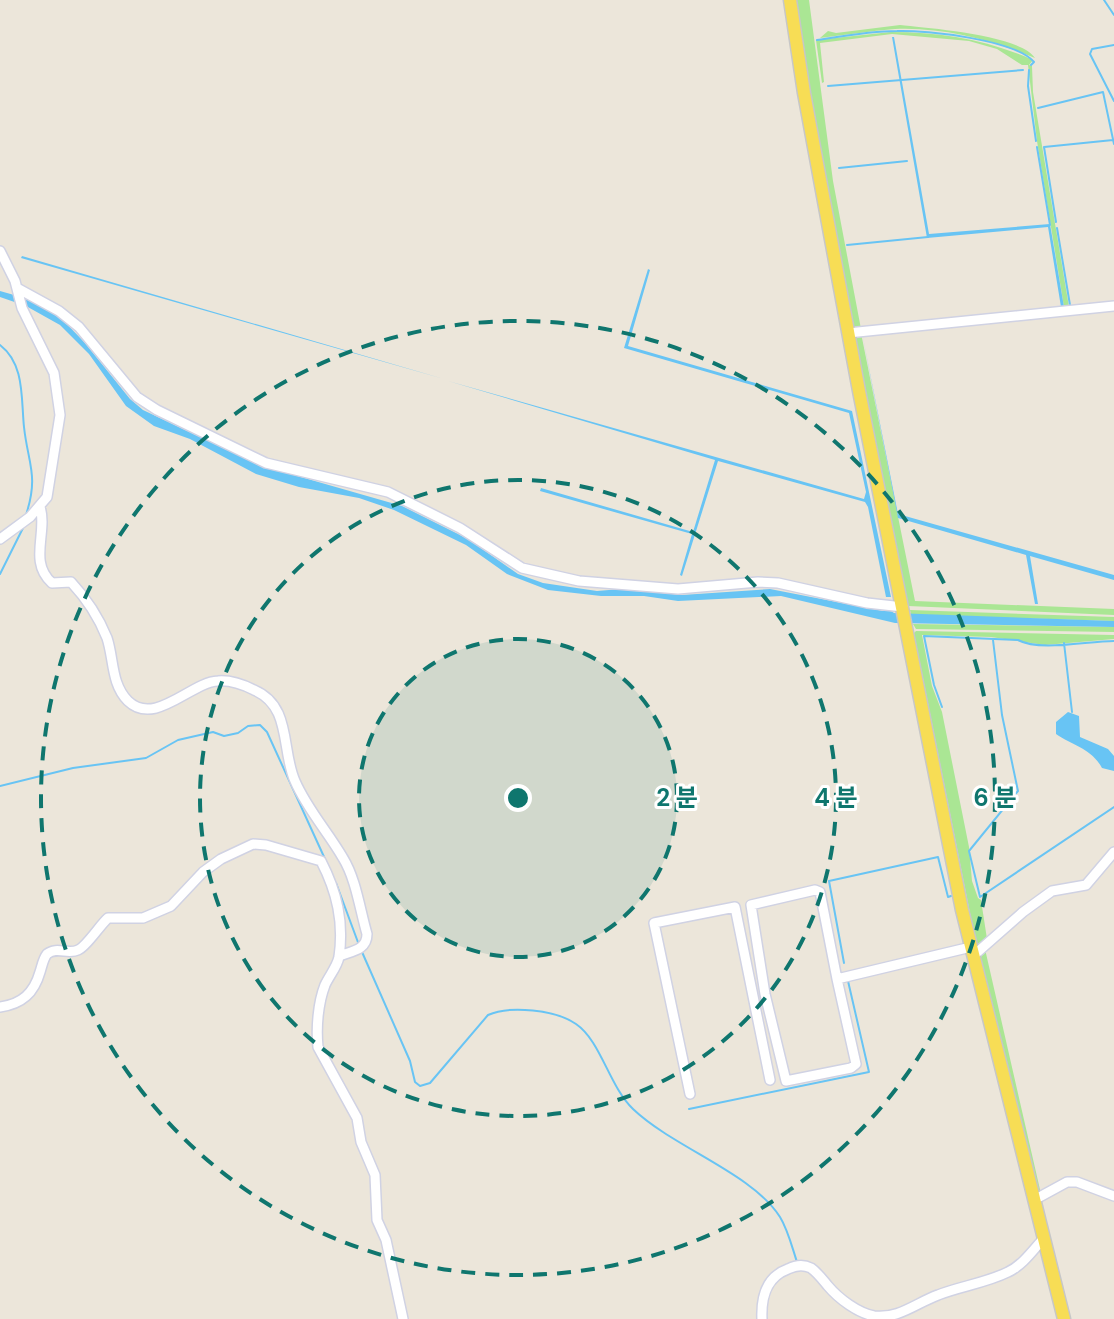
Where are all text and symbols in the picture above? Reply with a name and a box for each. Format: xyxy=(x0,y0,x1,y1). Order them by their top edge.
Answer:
text: 2 분 xyxy=(656,782,698,813)
text: 4 분 xyxy=(814,782,858,813)
text: 6 분 xyxy=(974,782,1016,813)
centre of rings xyxy=(504,784,532,812)

